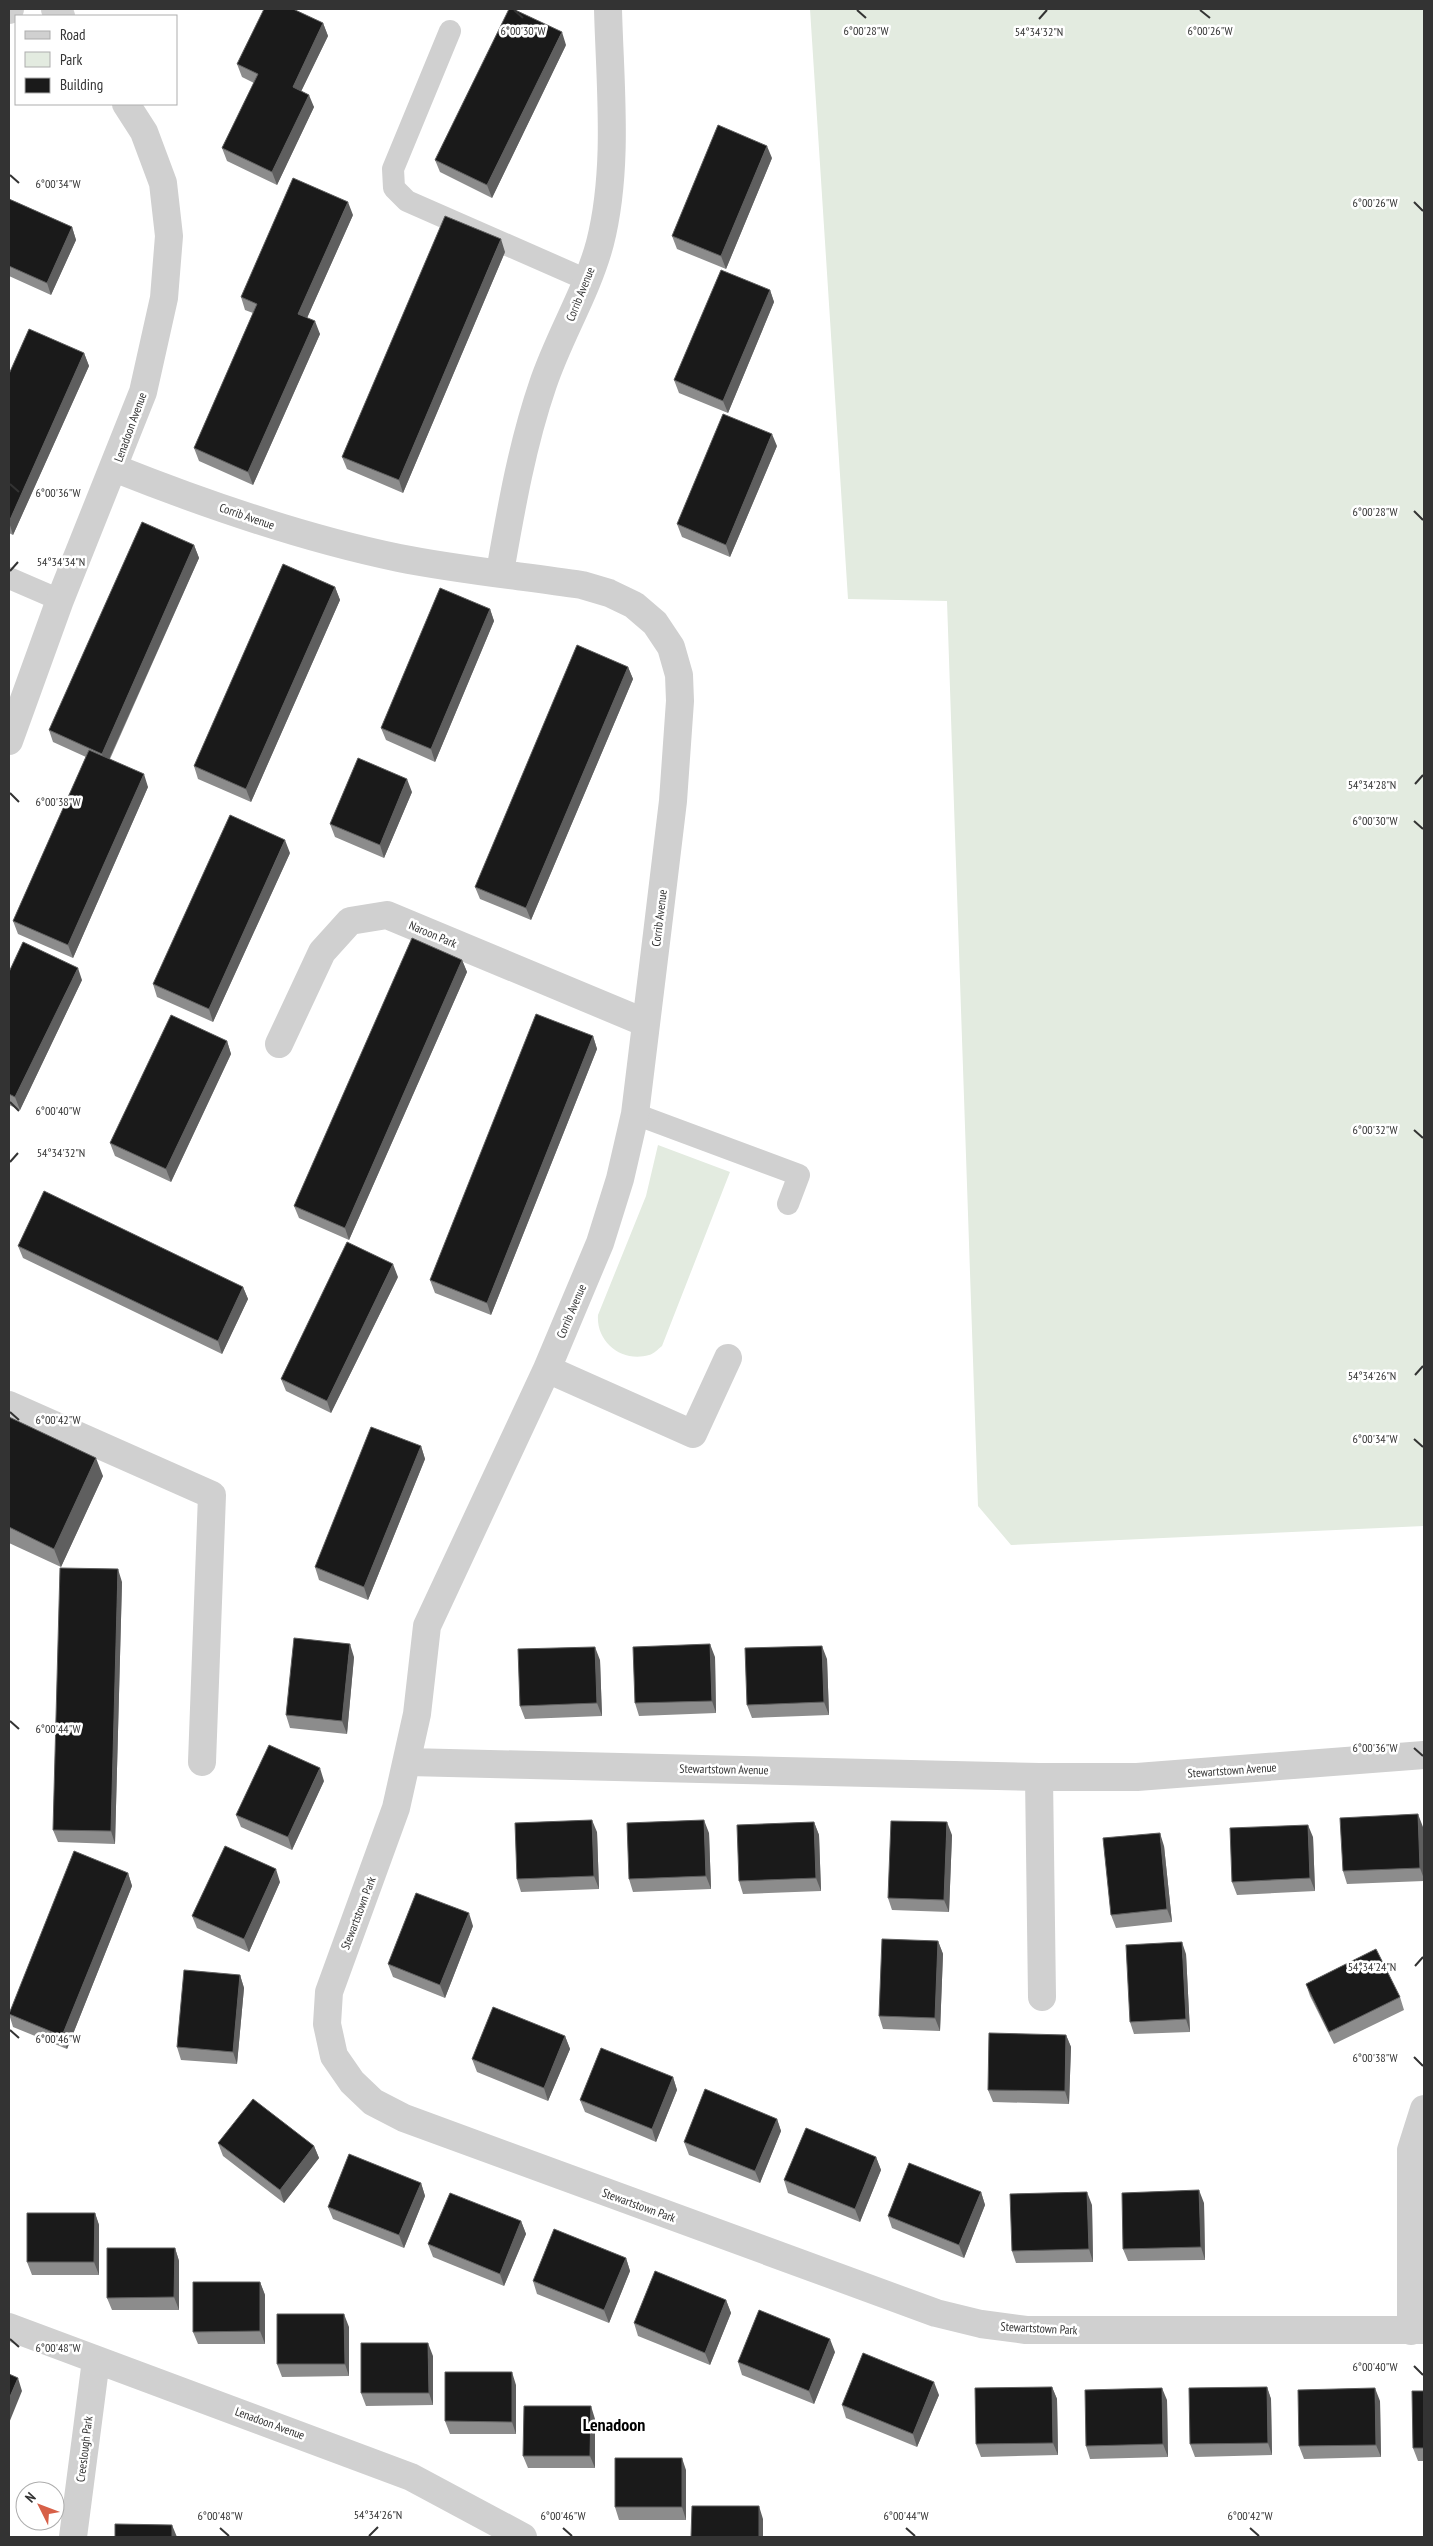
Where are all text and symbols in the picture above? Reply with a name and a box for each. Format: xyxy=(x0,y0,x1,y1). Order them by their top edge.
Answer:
legend xyxy=(15,15,178,105)
text: 6°00'30"W xyxy=(500,23,546,38)
text: 6°00'28"W xyxy=(843,23,889,38)
text: 6°00'26"W xyxy=(1187,23,1233,38)
text: 54°34'32"N xyxy=(1015,24,1063,39)
text: Road xyxy=(60,25,86,44)
text: Park xyxy=(60,50,82,69)
text: Building xyxy=(60,75,103,94)
text: 6°00'34"W xyxy=(35,176,81,191)
text: 6°00'26"W xyxy=(1352,195,1398,210)
street label: Corrib Avenue xyxy=(562,265,598,323)
street label: Lenadoon Avenue xyxy=(110,390,150,464)
text: 6°00'36"W xyxy=(35,485,81,500)
street label: Corrib Avenue xyxy=(217,500,277,532)
text: 6°00'28"W xyxy=(1352,504,1398,519)
text: 54°34'34"N xyxy=(37,554,85,569)
text: 54°34'28"N xyxy=(1348,777,1396,792)
text: 6°00'38"W xyxy=(35,794,81,809)
text: 6°00'30"W xyxy=(1352,813,1398,828)
street label: Corrib Avenue xyxy=(648,889,670,947)
street label: Naroon Park xyxy=(407,917,460,951)
text: 6°00'40"W xyxy=(35,1103,81,1118)
text: 6°00'32"W xyxy=(1352,1122,1398,1137)
text: 54°34'32"N xyxy=(37,1145,85,1160)
street label: Corrib Avenue xyxy=(553,1282,589,1340)
text: 54°34'26"N xyxy=(1348,1368,1396,1383)
text: 6°00'42"W xyxy=(35,1412,81,1427)
text: 6°00'34"W xyxy=(1352,1431,1398,1446)
text: 6°00'44"W xyxy=(35,1721,81,1736)
text: 6°00'36"W xyxy=(1352,1740,1398,1755)
street label: Stewartstown Avenue xyxy=(1187,1759,1277,1781)
street label: Stewartstown Avenue xyxy=(679,1761,769,1777)
street label: Stewartstown Park xyxy=(337,1874,379,1952)
text: 54°34'24"N xyxy=(1348,1959,1396,1974)
text: 6°00'46"W xyxy=(35,2031,81,2046)
text: 6°00'38"W xyxy=(1352,2050,1398,2065)
street label: Stewartstown Park xyxy=(600,2185,678,2225)
street label: Stewartstown Park xyxy=(1000,2318,1078,2338)
text: 6°00'48"W xyxy=(35,2340,81,2355)
text: 6°00'40"W xyxy=(1352,2359,1398,2374)
street label: Lenadoon Avenue xyxy=(233,2403,307,2443)
district label: Lenadoon xyxy=(583,2413,645,2436)
street label: Creeslough Park xyxy=(73,2415,96,2483)
north arrow xyxy=(15,2481,65,2531)
text: N xyxy=(21,2488,40,2506)
text: 54°34'26"N xyxy=(354,2507,402,2522)
text: 6°00'48"W xyxy=(197,2508,243,2523)
text: 6°00'46"W xyxy=(540,2508,586,2523)
text: 6°00'44"W xyxy=(883,2508,929,2523)
text: 6°00'42"W xyxy=(1227,2508,1273,2523)

